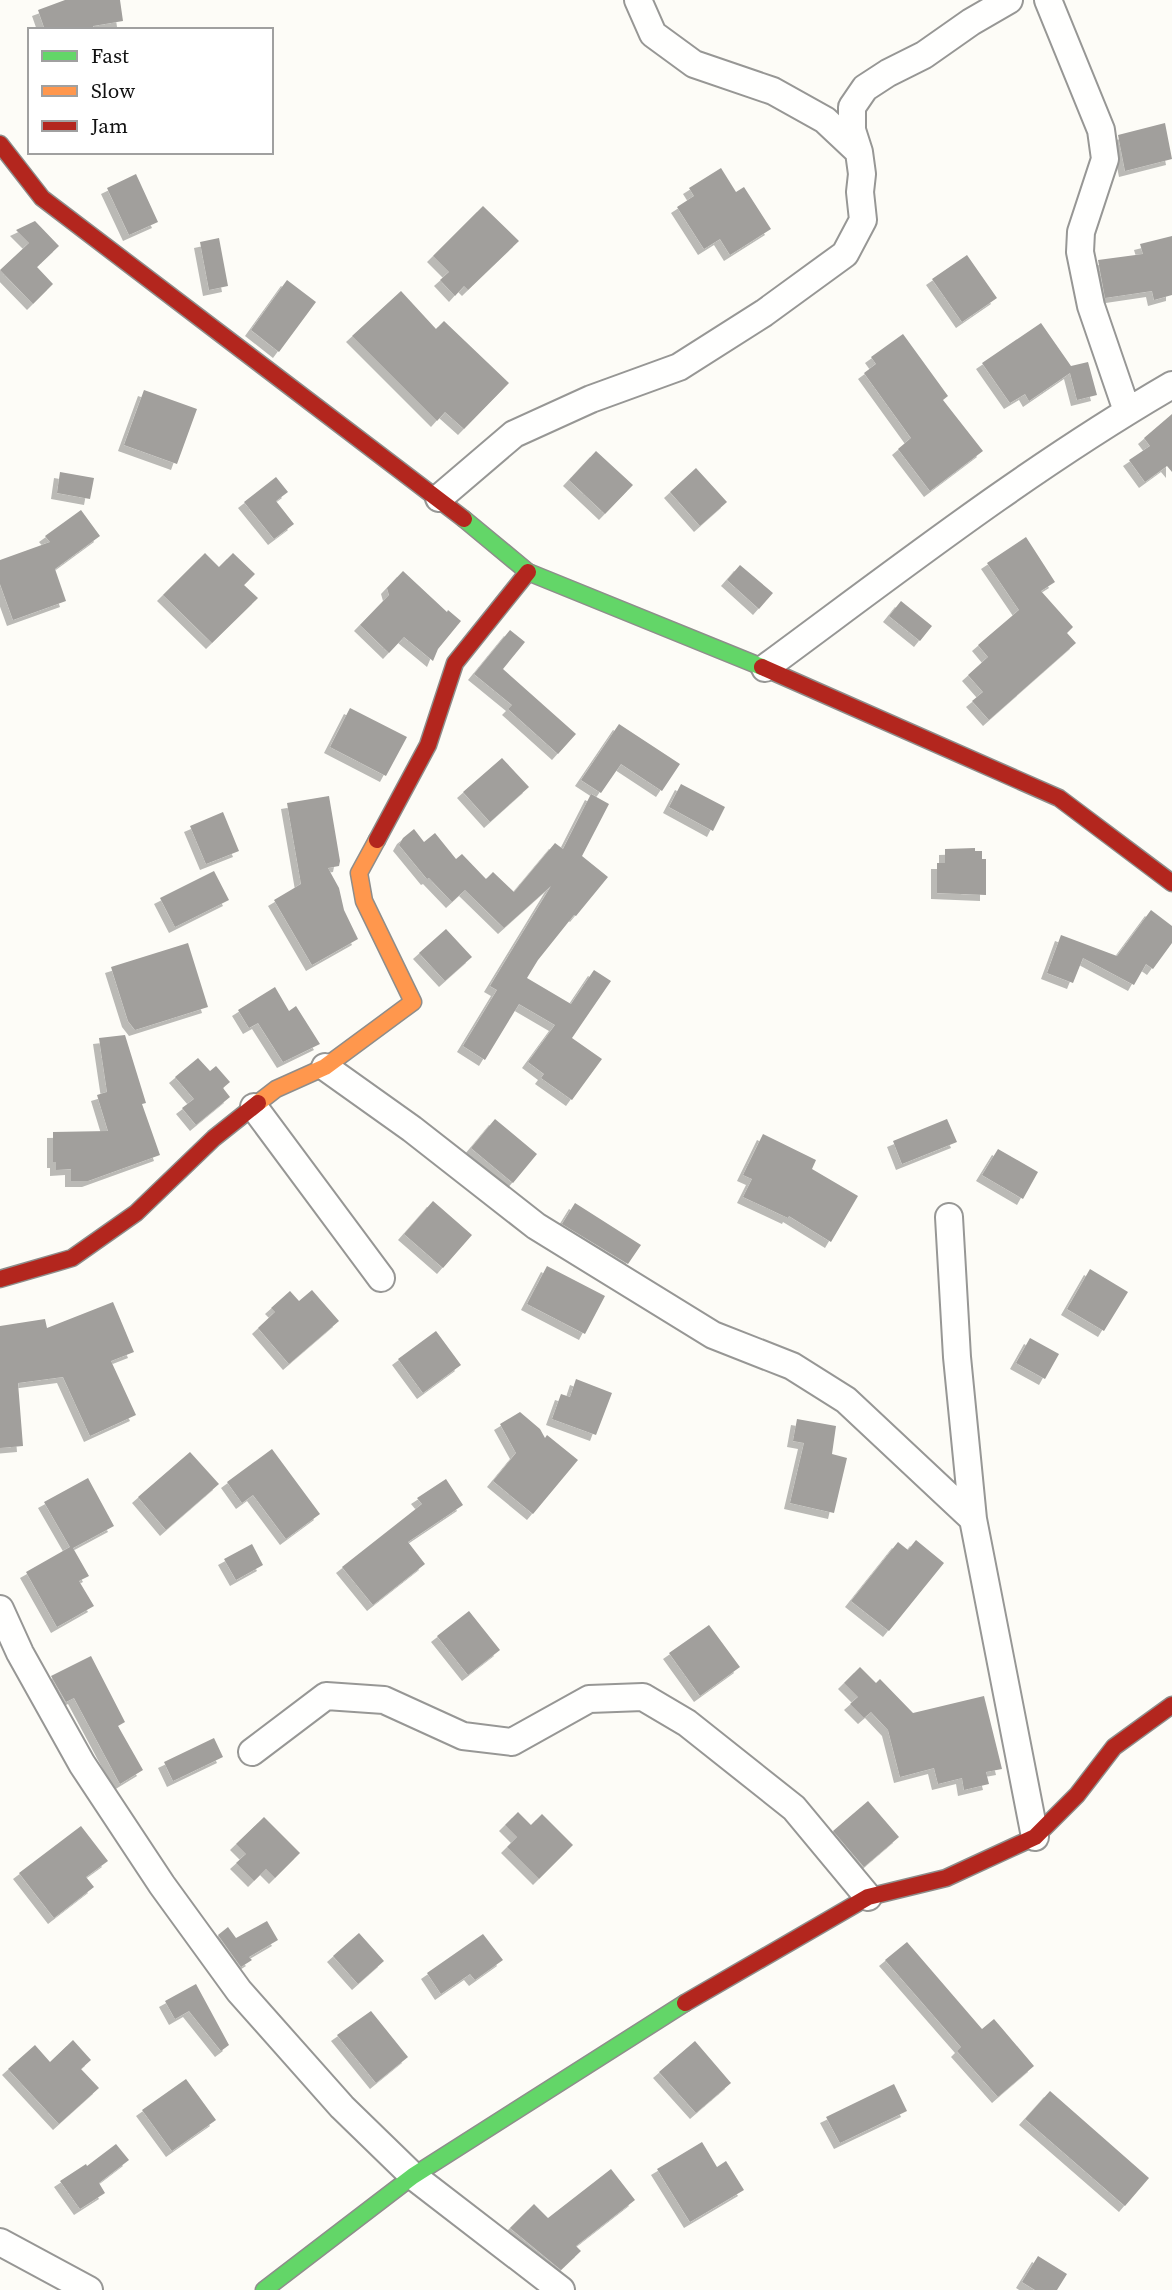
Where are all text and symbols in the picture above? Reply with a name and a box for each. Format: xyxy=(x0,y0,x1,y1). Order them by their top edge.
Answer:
legend xyxy=(28,28,273,154)
text: Fast xyxy=(91,41,129,70)
text: Slow xyxy=(91,76,135,105)
text: Jam xyxy=(90,111,128,140)

